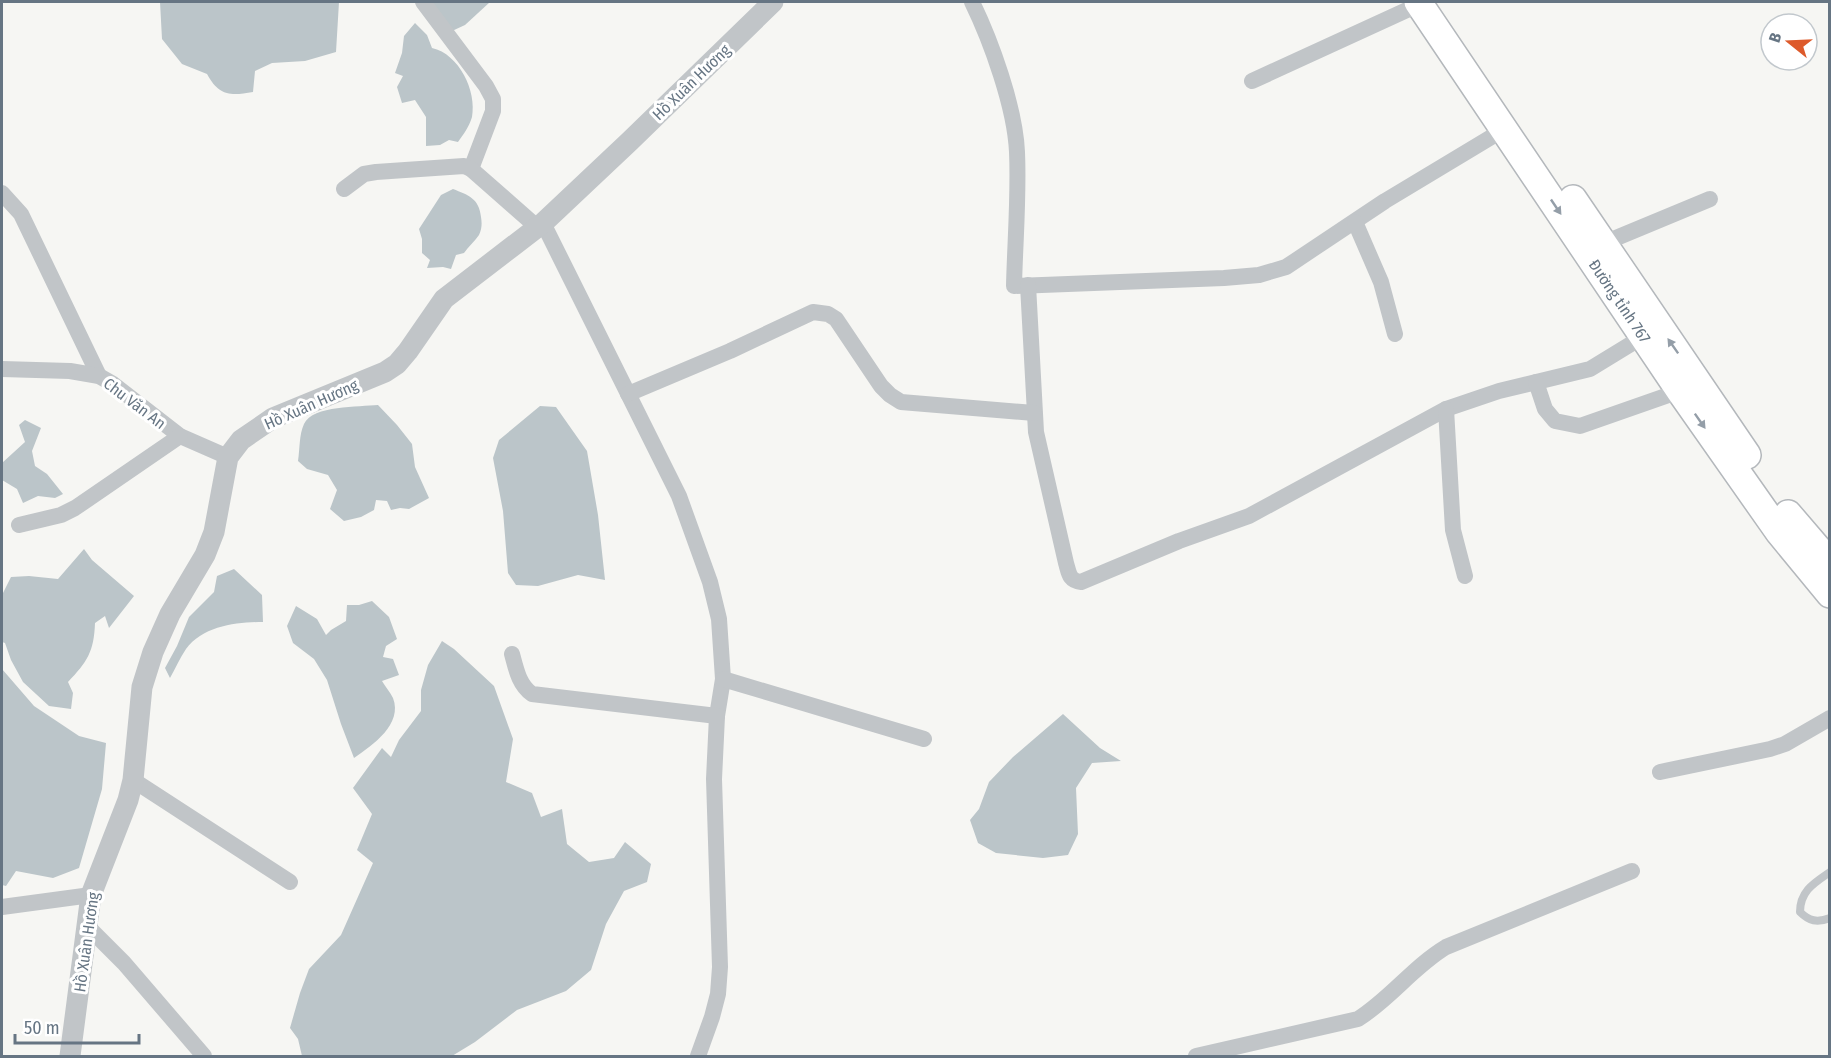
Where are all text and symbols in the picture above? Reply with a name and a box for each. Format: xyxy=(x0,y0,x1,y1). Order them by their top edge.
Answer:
north arrow xyxy=(1759,12,1819,72)
text: B xyxy=(1765,30,1786,45)
street label: Hồ Xuân Hương xyxy=(648,39,735,124)
one-way arrow xyxy=(1550,199,1562,215)
street label: Đường tỉnh 767 xyxy=(1585,256,1655,347)
one-way arrow xyxy=(1667,338,1679,354)
street label: Chu Văn An xyxy=(100,374,170,433)
street label: Hồ Xuân Hương xyxy=(261,374,362,434)
one-way arrow xyxy=(1694,413,1706,428)
street label: Hồ Xuân Hương xyxy=(69,890,103,993)
scale bar xyxy=(15,1007,140,1045)
text: 50 m xyxy=(24,1017,60,1039)

